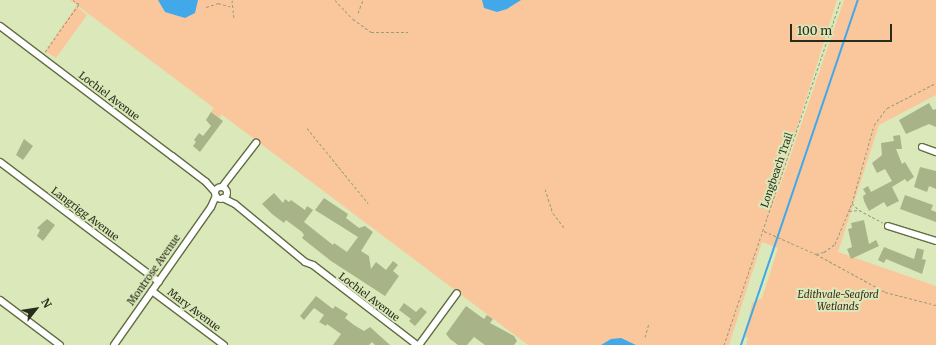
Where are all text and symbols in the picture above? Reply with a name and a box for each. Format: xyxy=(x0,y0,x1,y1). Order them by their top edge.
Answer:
scale bar xyxy=(792,16,894,42)
text: 100 m xyxy=(797,23,832,38)
street label: Lochiel Avenue xyxy=(76,69,142,123)
street label: Longbeach Trail xyxy=(759,131,795,209)
street label: Langrigg Avenue xyxy=(49,185,121,243)
street label: Montrose Avenue xyxy=(125,232,183,308)
street label: Lochiel Avenue xyxy=(336,270,402,324)
street label: Mary Avenue xyxy=(165,286,223,334)
park label: Edithvale-Seaford Wetlands xyxy=(797,288,879,312)
north arrow xyxy=(16,289,56,329)
text: N xyxy=(38,296,55,310)

